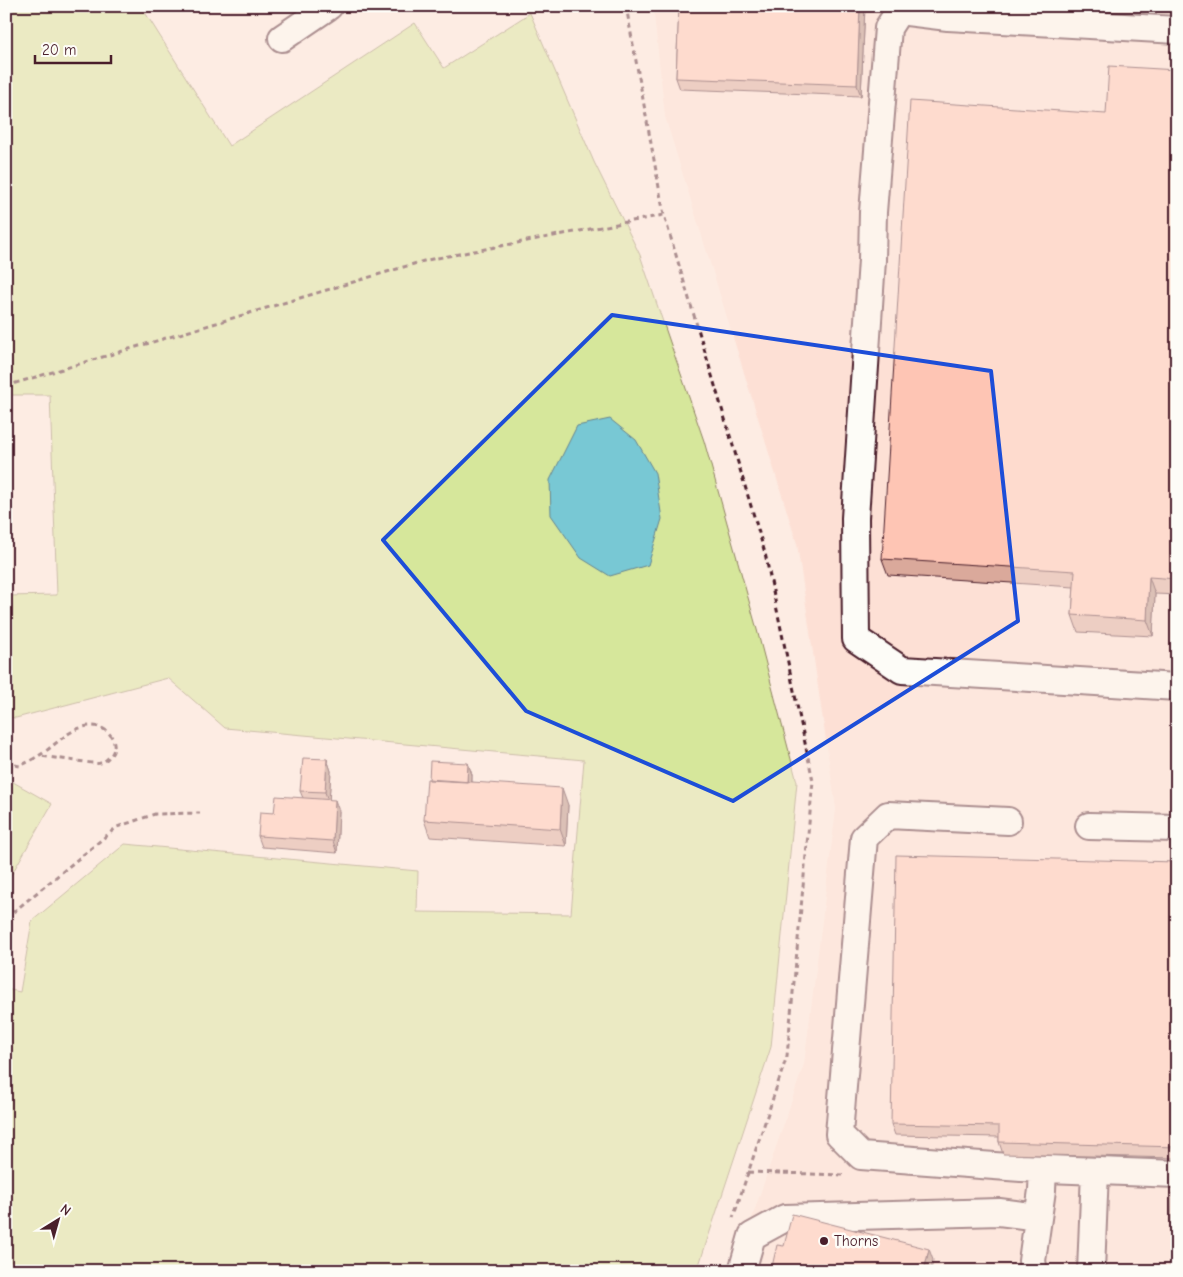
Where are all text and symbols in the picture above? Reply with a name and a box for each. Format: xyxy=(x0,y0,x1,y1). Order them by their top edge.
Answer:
scale bar xyxy=(35,32,111,64)
text: 20 m xyxy=(42,41,76,59)
north arrow xyxy=(32,1194,82,1244)
text: N xyxy=(57,1200,74,1220)
place label: Thorns xyxy=(834,1232,878,1250)
marker: Thorns xyxy=(818,1235,830,1247)

